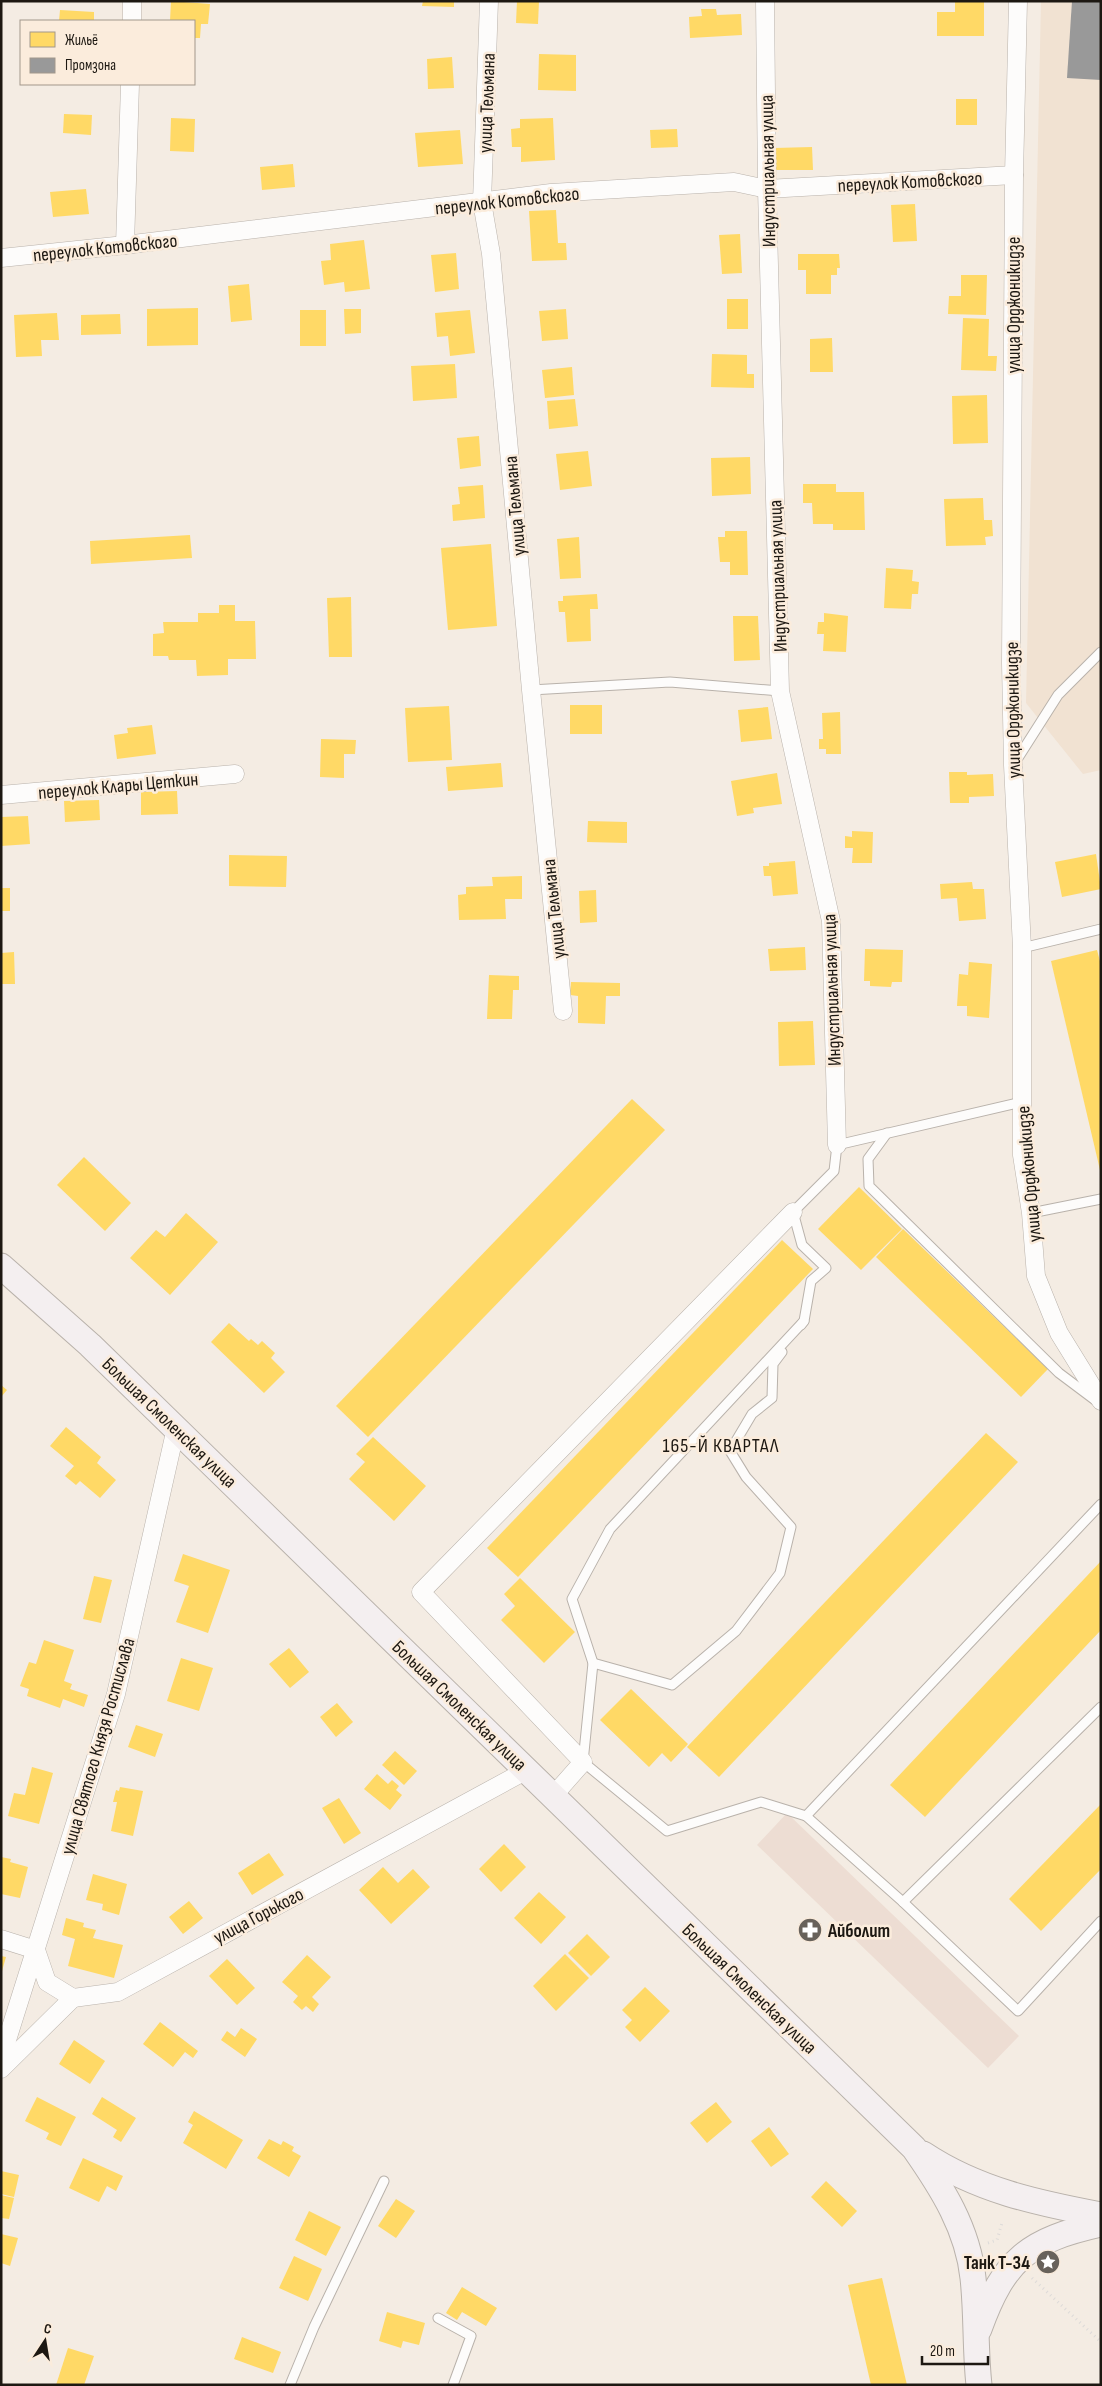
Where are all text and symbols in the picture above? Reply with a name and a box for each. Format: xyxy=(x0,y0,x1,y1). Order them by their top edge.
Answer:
legend xyxy=(20,20,195,85)
text: Жильё xyxy=(65,31,98,50)
street label: улица Тельмана xyxy=(474,53,501,153)
text: Промзона xyxy=(65,56,116,75)
street label: Индустриальная улица xyxy=(756,95,781,247)
street label: переулок Котовского xyxy=(837,167,983,198)
street label: переулок Котовского xyxy=(434,182,580,221)
street label: переулок Котовского xyxy=(32,229,178,268)
street label: улица Орджоникидзе xyxy=(1003,237,1026,373)
street label: улица Тельмана xyxy=(500,455,531,557)
street label: Индустриальная улица xyxy=(764,499,793,652)
street label: улица Орджоникидзе xyxy=(1001,641,1026,778)
street label: переулок Клары Цеткин xyxy=(37,768,199,805)
street label: улица Тельмана xyxy=(538,858,571,960)
street label: Индустриальная улица xyxy=(818,913,847,1066)
street label: улица Орджоникидзе xyxy=(1012,1105,1047,1243)
street label: Большая Смоленская улица xyxy=(97,1353,241,1493)
district label: 165-Й КВАРТАЛ xyxy=(663,1434,779,1458)
street label: улица Святого Князя Ростислава xyxy=(56,1635,140,1857)
street label: Большая Смоленская улица xyxy=(387,1636,531,1776)
street label: улица Горького xyxy=(210,1883,308,1950)
pharmacy icon: Айболит xyxy=(797,1917,823,1943)
street label: Большая Смоленская улица xyxy=(677,1919,821,2059)
place label: Айболит xyxy=(827,1920,890,1943)
place icon: Танк Т-34 xyxy=(1035,2249,1061,2275)
place label: Танк Т-34 xyxy=(964,2252,1030,2275)
north arrow xyxy=(20,2316,70,2366)
text: С xyxy=(42,2320,53,2338)
scale bar xyxy=(922,2334,988,2366)
text: 20 m xyxy=(930,2342,955,2361)

